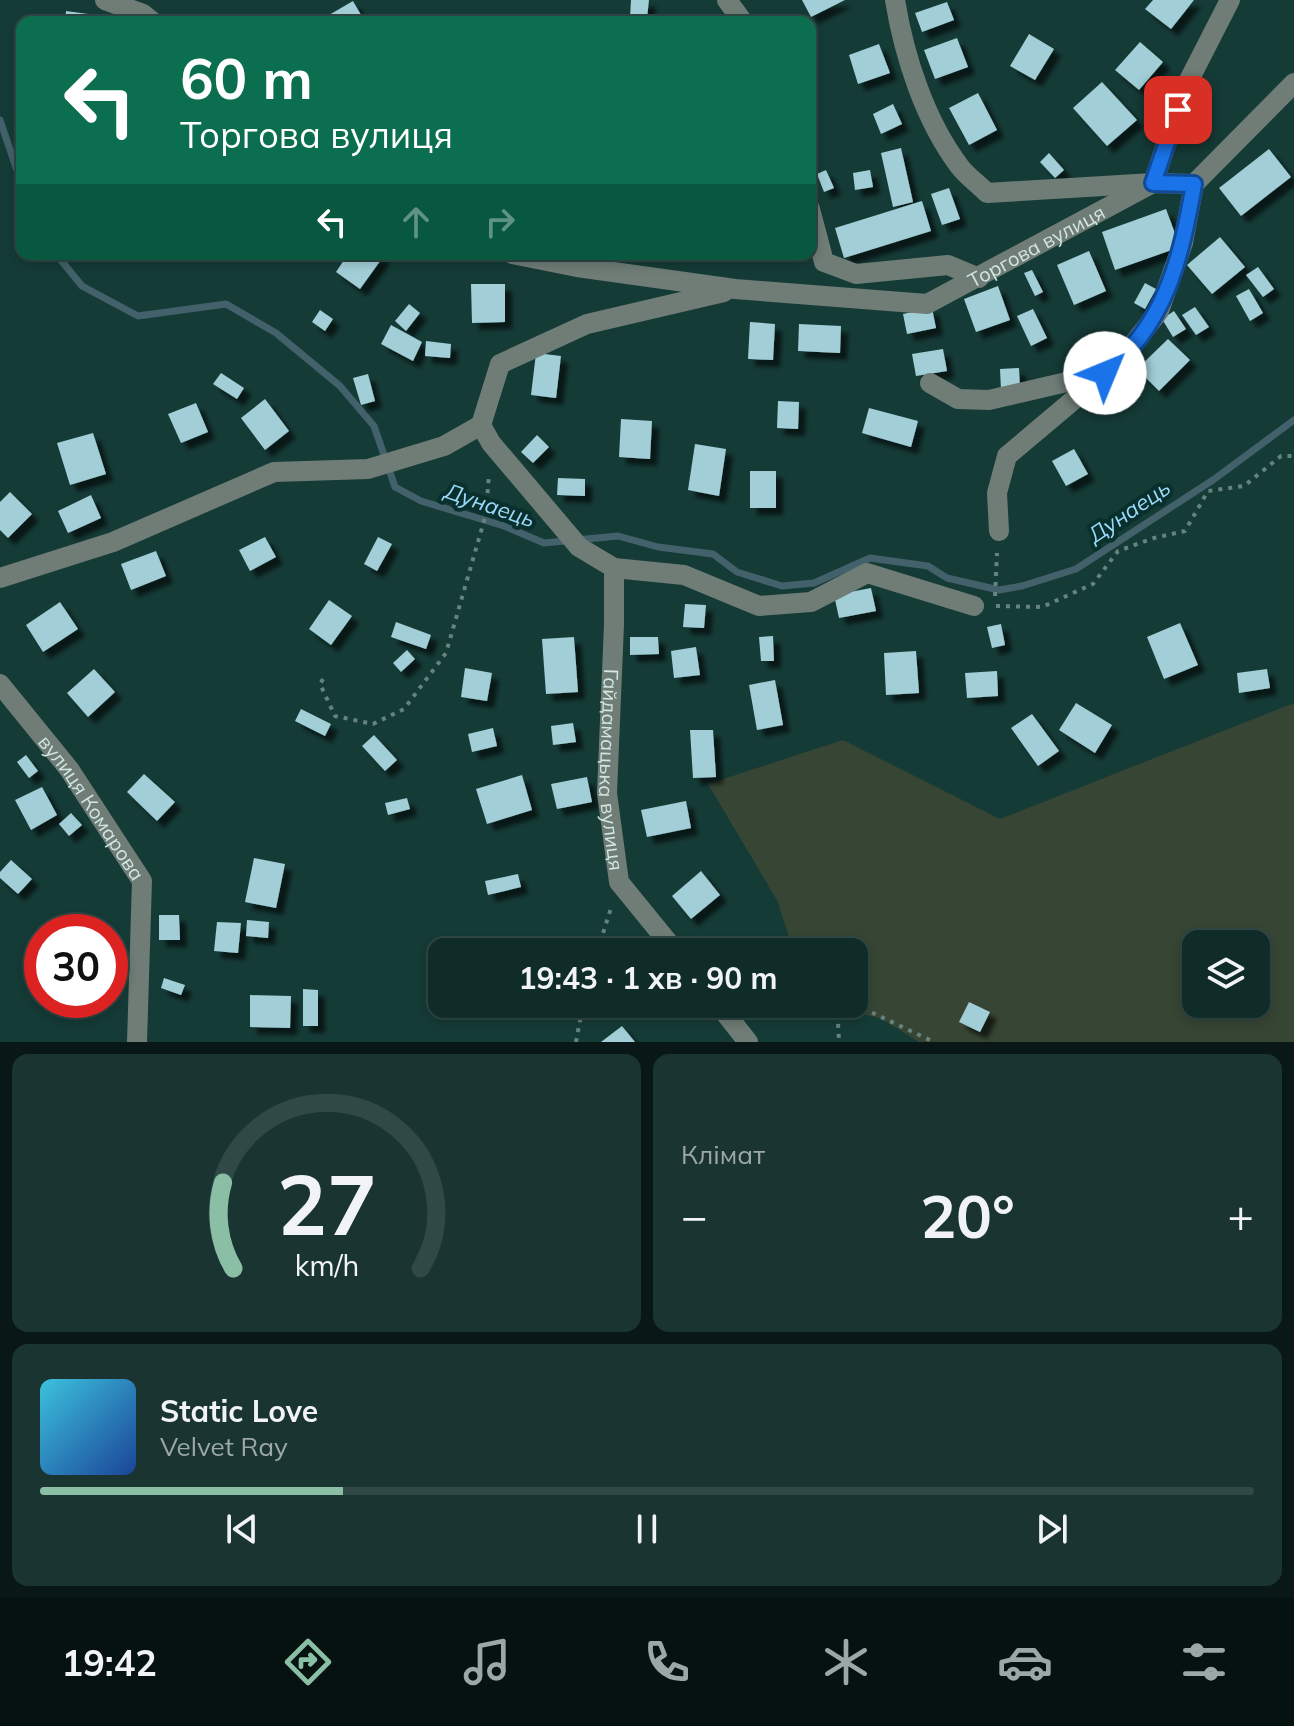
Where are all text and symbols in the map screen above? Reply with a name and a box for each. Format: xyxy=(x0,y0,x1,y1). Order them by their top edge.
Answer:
text: 60 m xyxy=(180,43,313,113)
icon: left xyxy=(48,48,152,152)
pin xyxy=(1144,76,1212,144)
icon: arrive xyxy=(1156,88,1200,132)
text: Торгова вулиця xyxy=(180,112,453,157)
street label: Торгова вулиця xyxy=(963,199,1109,293)
icon: left xyxy=(310,200,354,244)
icon: ahead xyxy=(394,200,438,244)
icon: right xyxy=(478,200,522,244)
position arrow xyxy=(1063,331,1147,415)
water label: Дунаець xyxy=(1081,473,1176,550)
water label: Дунаець xyxy=(439,476,539,533)
street label: Гайдамацька вулиця xyxy=(594,668,630,872)
street label: вулиця Комарова xyxy=(33,729,150,885)
speed limit sign: 30 xyxy=(24,914,128,1018)
map controls xyxy=(1182,930,1270,1018)
button: layers xyxy=(1182,930,1270,1018)
text: 19:43 · 1 хв · 90 m xyxy=(518,959,778,997)
text: Клімат xyxy=(681,1138,765,1171)
text: 27 xyxy=(277,1151,376,1256)
text: 20° xyxy=(920,1178,1015,1253)
text: − xyxy=(681,1188,707,1243)
text: + xyxy=(1228,1188,1254,1243)
text: km/h xyxy=(294,1247,359,1283)
text: Static Love xyxy=(160,1392,318,1430)
text: Velvet Ray xyxy=(160,1430,288,1463)
icon: previous xyxy=(220,1507,264,1551)
icon: pause xyxy=(625,1507,669,1551)
icon: next xyxy=(1030,1507,1074,1551)
icon: directions xyxy=(280,1634,336,1690)
icon: music xyxy=(459,1634,515,1690)
icon: phone xyxy=(639,1634,695,1690)
icon: climate xyxy=(818,1634,874,1690)
icon: car xyxy=(997,1634,1053,1690)
icon: filters xyxy=(1176,1634,1232,1690)
text: 19:42 xyxy=(62,1640,157,1685)

